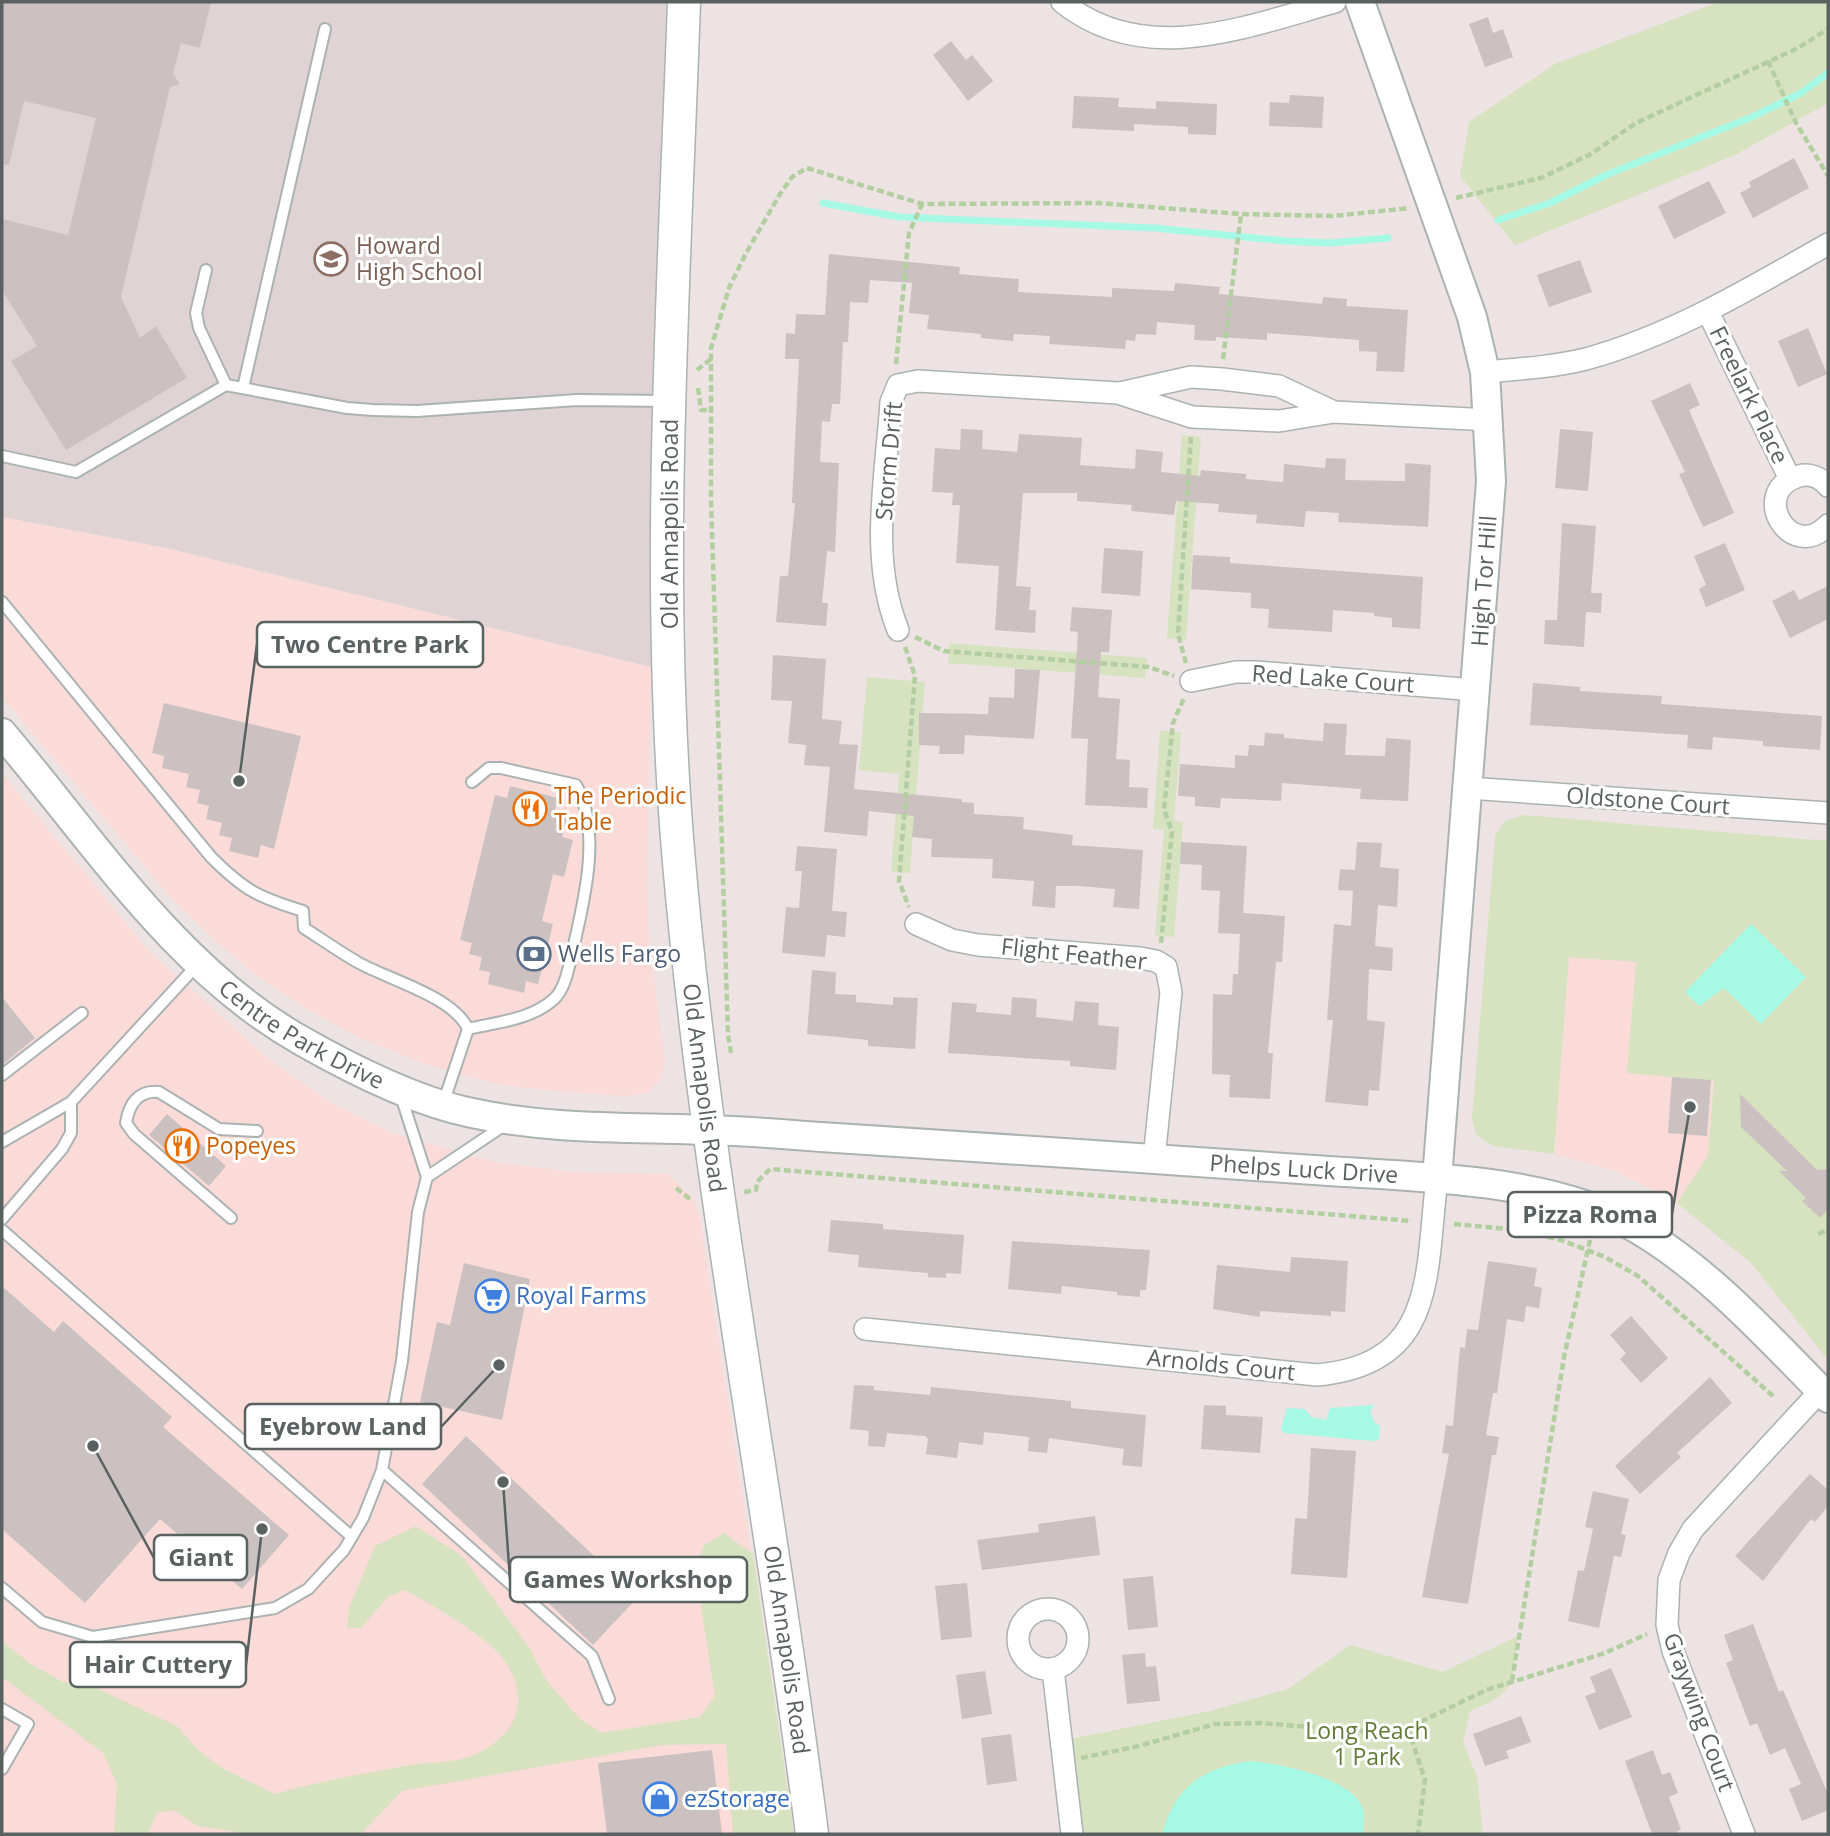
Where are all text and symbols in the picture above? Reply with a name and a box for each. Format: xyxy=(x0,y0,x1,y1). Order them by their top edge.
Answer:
place label: Howard High School xyxy=(356,229,483,287)
school or university icon: Howard High School xyxy=(312,240,350,278)
street label: Freelark Place xyxy=(1703,320,1797,469)
street label: Storm Drift xyxy=(867,400,909,522)
street label: Old Annapolis Road xyxy=(653,419,685,629)
street label: High Tor Hill xyxy=(1462,514,1504,648)
callout: Two Centre Park xyxy=(257,622,483,667)
text: Two Centre Park xyxy=(271,627,469,660)
street label: Red Lake Court xyxy=(1251,656,1415,700)
street label: Oldstone Court xyxy=(1565,778,1731,822)
place label: The Periodic Table xyxy=(554,779,686,837)
restaurant icon: The Periodic Table xyxy=(511,790,549,828)
street label: Flight Feather xyxy=(1000,929,1149,977)
bank icon: Wells Fargo xyxy=(515,935,553,973)
place label: Wells Fargo xyxy=(558,937,681,969)
street label: Centre Park Drive xyxy=(213,972,390,1096)
street label: Old Annapolis Road xyxy=(676,982,735,1195)
restaurant icon: Popeyes xyxy=(163,1127,201,1165)
place label: Popeyes xyxy=(206,1129,296,1161)
street label: Phelps Luck Drive xyxy=(1208,1146,1399,1190)
callout: Pizza Roma xyxy=(1508,1192,1672,1237)
text: Pizza Roma xyxy=(1522,1197,1658,1230)
supermarket icon: Royal Farms xyxy=(473,1277,511,1315)
place label: Royal Farms xyxy=(516,1279,646,1311)
street label: Arnolds Court xyxy=(1145,1340,1297,1388)
callout: Eyebrow Land xyxy=(245,1404,441,1449)
text: Eyebrow Land xyxy=(259,1409,427,1442)
callout: Giant xyxy=(154,1535,247,1580)
text: Giant xyxy=(168,1540,234,1573)
street label: Old Annapolis Road xyxy=(757,1543,819,1756)
callout: Games Workshop xyxy=(510,1557,747,1602)
text: Games Workshop xyxy=(523,1562,733,1595)
street label: Graywing Court xyxy=(1656,1628,1743,1795)
callout: Hair Cuttery xyxy=(70,1642,246,1687)
text: Hair Cuttery xyxy=(84,1647,232,1680)
park label: Long Reach 1 Park xyxy=(1305,1714,1429,1772)
shop icon: ezStorage xyxy=(641,1780,679,1818)
place label: ezStorage xyxy=(684,1782,790,1814)

